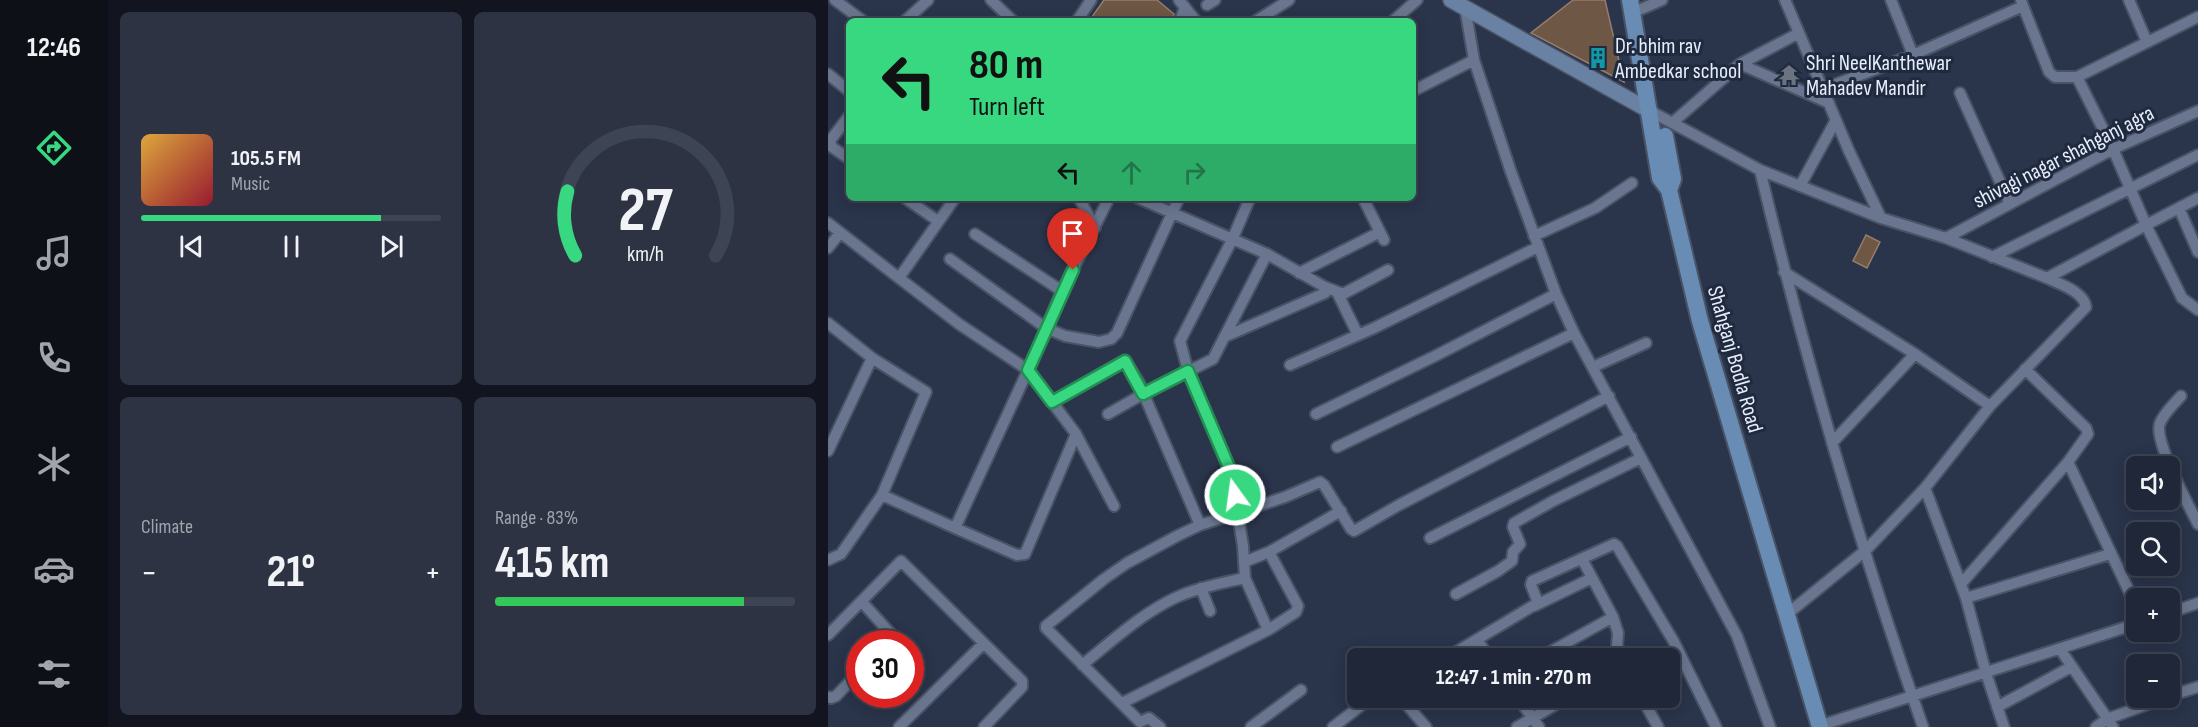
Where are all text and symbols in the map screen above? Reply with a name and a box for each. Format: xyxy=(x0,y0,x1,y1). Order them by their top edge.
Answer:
text: 12:46 xyxy=(27,32,81,64)
place label: Dr. bhim rav Ambedkar school xyxy=(1614,33,1741,85)
text: 80 m xyxy=(969,40,1043,91)
icon: left xyxy=(870,42,948,120)
building icon: Dr. bhim rav Ambedkar school xyxy=(1586,46,1610,70)
place label: Shri NeelKanthewar Mahadev Mandir xyxy=(1806,50,1951,102)
temple icon: Shri NeelKanthewar Mahadev Mandir xyxy=(1777,63,1801,87)
text: Turn left xyxy=(969,91,1045,123)
street label: shivagi nagar shahganj agra xyxy=(1969,100,2159,215)
icon: directions xyxy=(33,127,75,169)
text: 105.5 FM xyxy=(231,145,301,172)
icon: left xyxy=(1052,156,1085,189)
icon: ahead xyxy=(1115,156,1148,189)
icon: right xyxy=(1178,156,1211,189)
text: Music xyxy=(231,172,270,196)
text: 27 xyxy=(618,174,673,249)
pin xyxy=(1047,208,1098,270)
icon: arrive xyxy=(1056,217,1089,250)
icon: previous xyxy=(175,230,208,263)
icon: pause xyxy=(275,230,308,263)
icon: next xyxy=(375,230,408,263)
icon: music xyxy=(33,232,75,274)
text: km/h xyxy=(626,242,664,267)
street label: Shahganj Bodla Road xyxy=(1701,283,1768,436)
icon: phone xyxy=(33,337,75,379)
icon: climate xyxy=(33,443,75,485)
map controls xyxy=(2126,456,2180,708)
button: sound xyxy=(2126,456,2180,510)
position arrow xyxy=(1203,463,1267,527)
text: Range · 83% xyxy=(495,506,578,530)
text: Climate xyxy=(141,515,193,539)
button: search xyxy=(2126,522,2180,576)
text: 415 km xyxy=(495,536,609,591)
text: 21° xyxy=(267,545,315,600)
icon: car xyxy=(33,548,75,590)
text: − xyxy=(141,553,157,593)
text: + xyxy=(425,553,441,593)
button: + xyxy=(2126,588,2180,642)
speed limit sign: 30 xyxy=(846,630,924,708)
icon: filters xyxy=(33,653,75,695)
button: − xyxy=(2126,654,2180,708)
text: 12:47 · 1 min · 270 m xyxy=(1436,664,1591,691)

